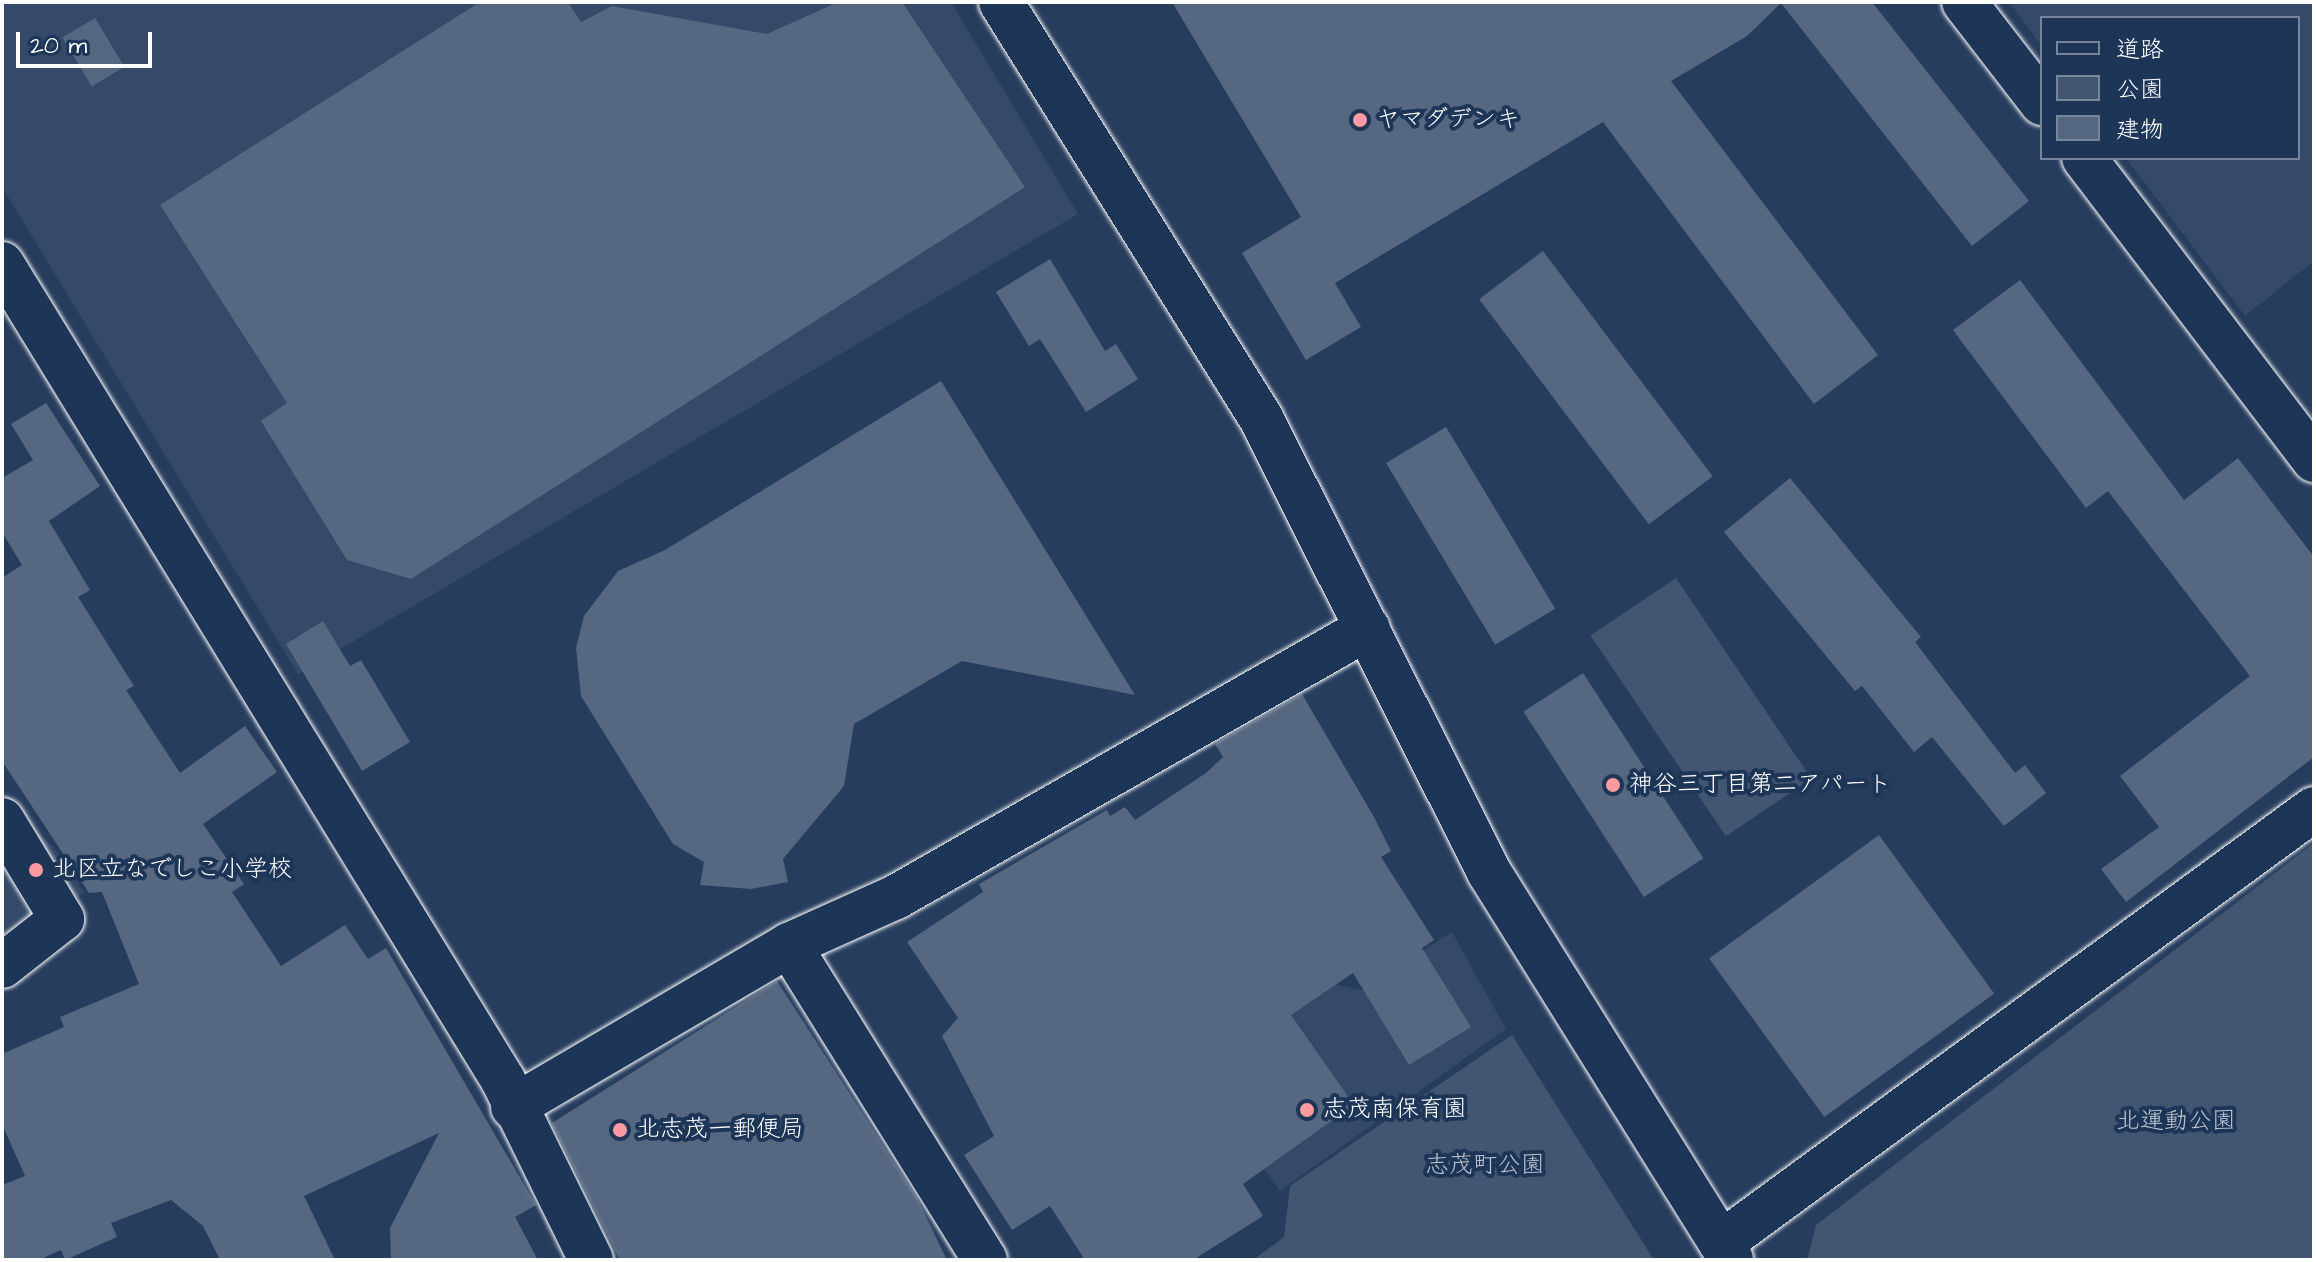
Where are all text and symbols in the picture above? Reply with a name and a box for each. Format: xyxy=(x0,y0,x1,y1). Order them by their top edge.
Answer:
scale bar xyxy=(20,16,156,66)
legend xyxy=(2040,16,2300,160)
text: 20 m xyxy=(30,29,87,63)
text: 道路 xyxy=(2116,33,2164,67)
text: 公園 xyxy=(2116,73,2164,107)
place label: ヤマダデンキ xyxy=(1376,106,1520,134)
marker: ヤマダデンキ xyxy=(1351,111,1369,129)
text: 建物 xyxy=(2116,113,2164,147)
place label: 神谷三丁目第二アパート xyxy=(1629,771,1893,799)
marker: 神谷三丁目第二アパート xyxy=(1604,776,1622,794)
place label: 北区立なでしこ小学校 xyxy=(52,856,292,884)
marker: 北区立なでしこ小学校 xyxy=(27,861,45,879)
place label: 志茂南保育園 xyxy=(1323,1096,1467,1124)
marker: 志茂南保育園 xyxy=(1298,1101,1316,1119)
park label: 北運動公園 xyxy=(2116,1108,2236,1136)
place label: 北志茂一郵便局 xyxy=(636,1116,804,1144)
marker: 北志茂一郵便局 xyxy=(611,1121,629,1139)
park label: 志茂町公園 xyxy=(1425,1152,1545,1180)

